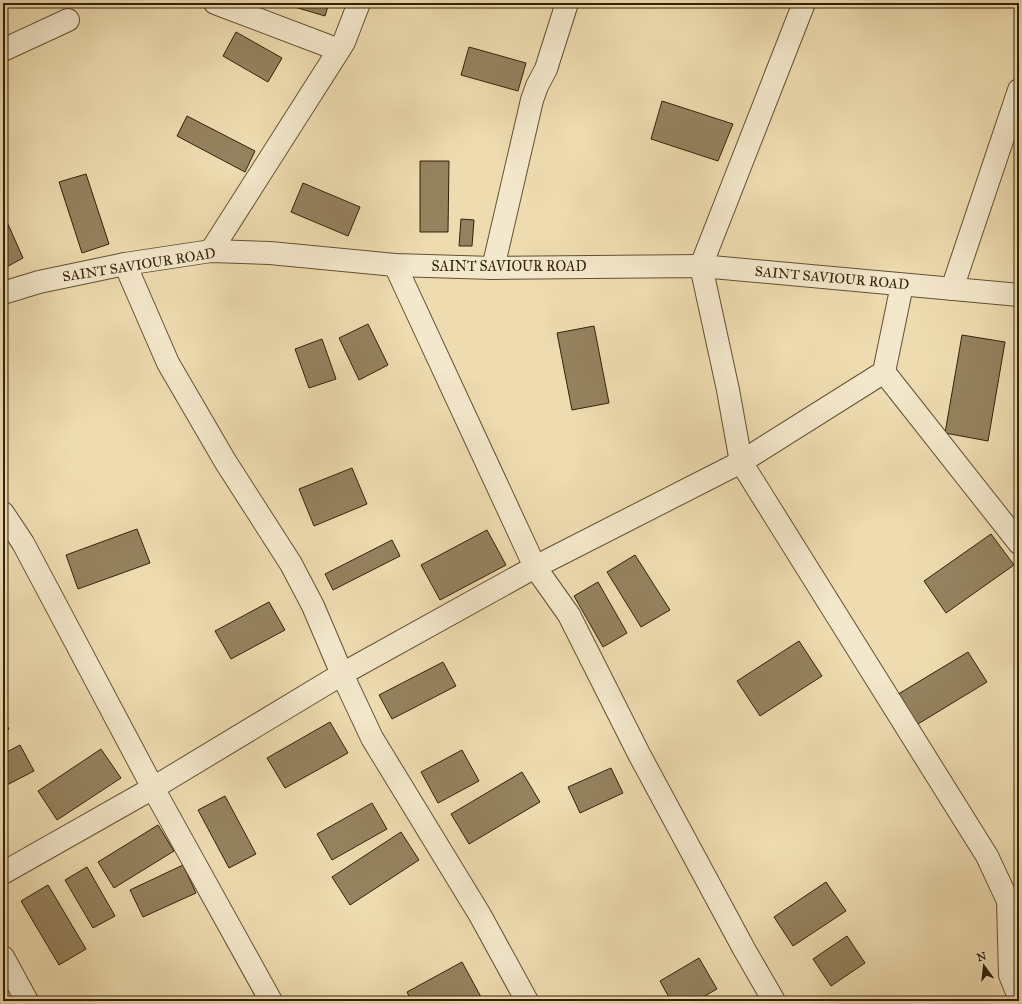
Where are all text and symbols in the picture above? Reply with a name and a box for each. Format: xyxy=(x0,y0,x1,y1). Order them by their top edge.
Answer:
street label: SAINT SAVIOUR ROAD xyxy=(61,244,217,286)
street label: SAINT SAVIOUR ROAD xyxy=(432,258,586,275)
street label: SAINT SAVIOUR ROAD xyxy=(754,263,910,293)
north arrow xyxy=(964,946,1004,986)
text: N xyxy=(975,949,988,964)

